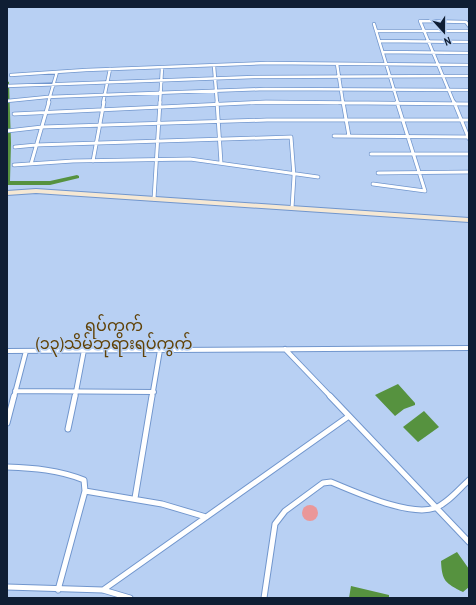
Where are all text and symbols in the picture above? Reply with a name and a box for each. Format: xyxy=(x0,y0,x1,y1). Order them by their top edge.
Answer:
north arrow xyxy=(424,12,464,52)
text: N xyxy=(442,34,453,49)
district label: ရပ်ကွက် (၁၃)သိမ်ဘုရားရပ်ကွက် xyxy=(35,314,193,358)

